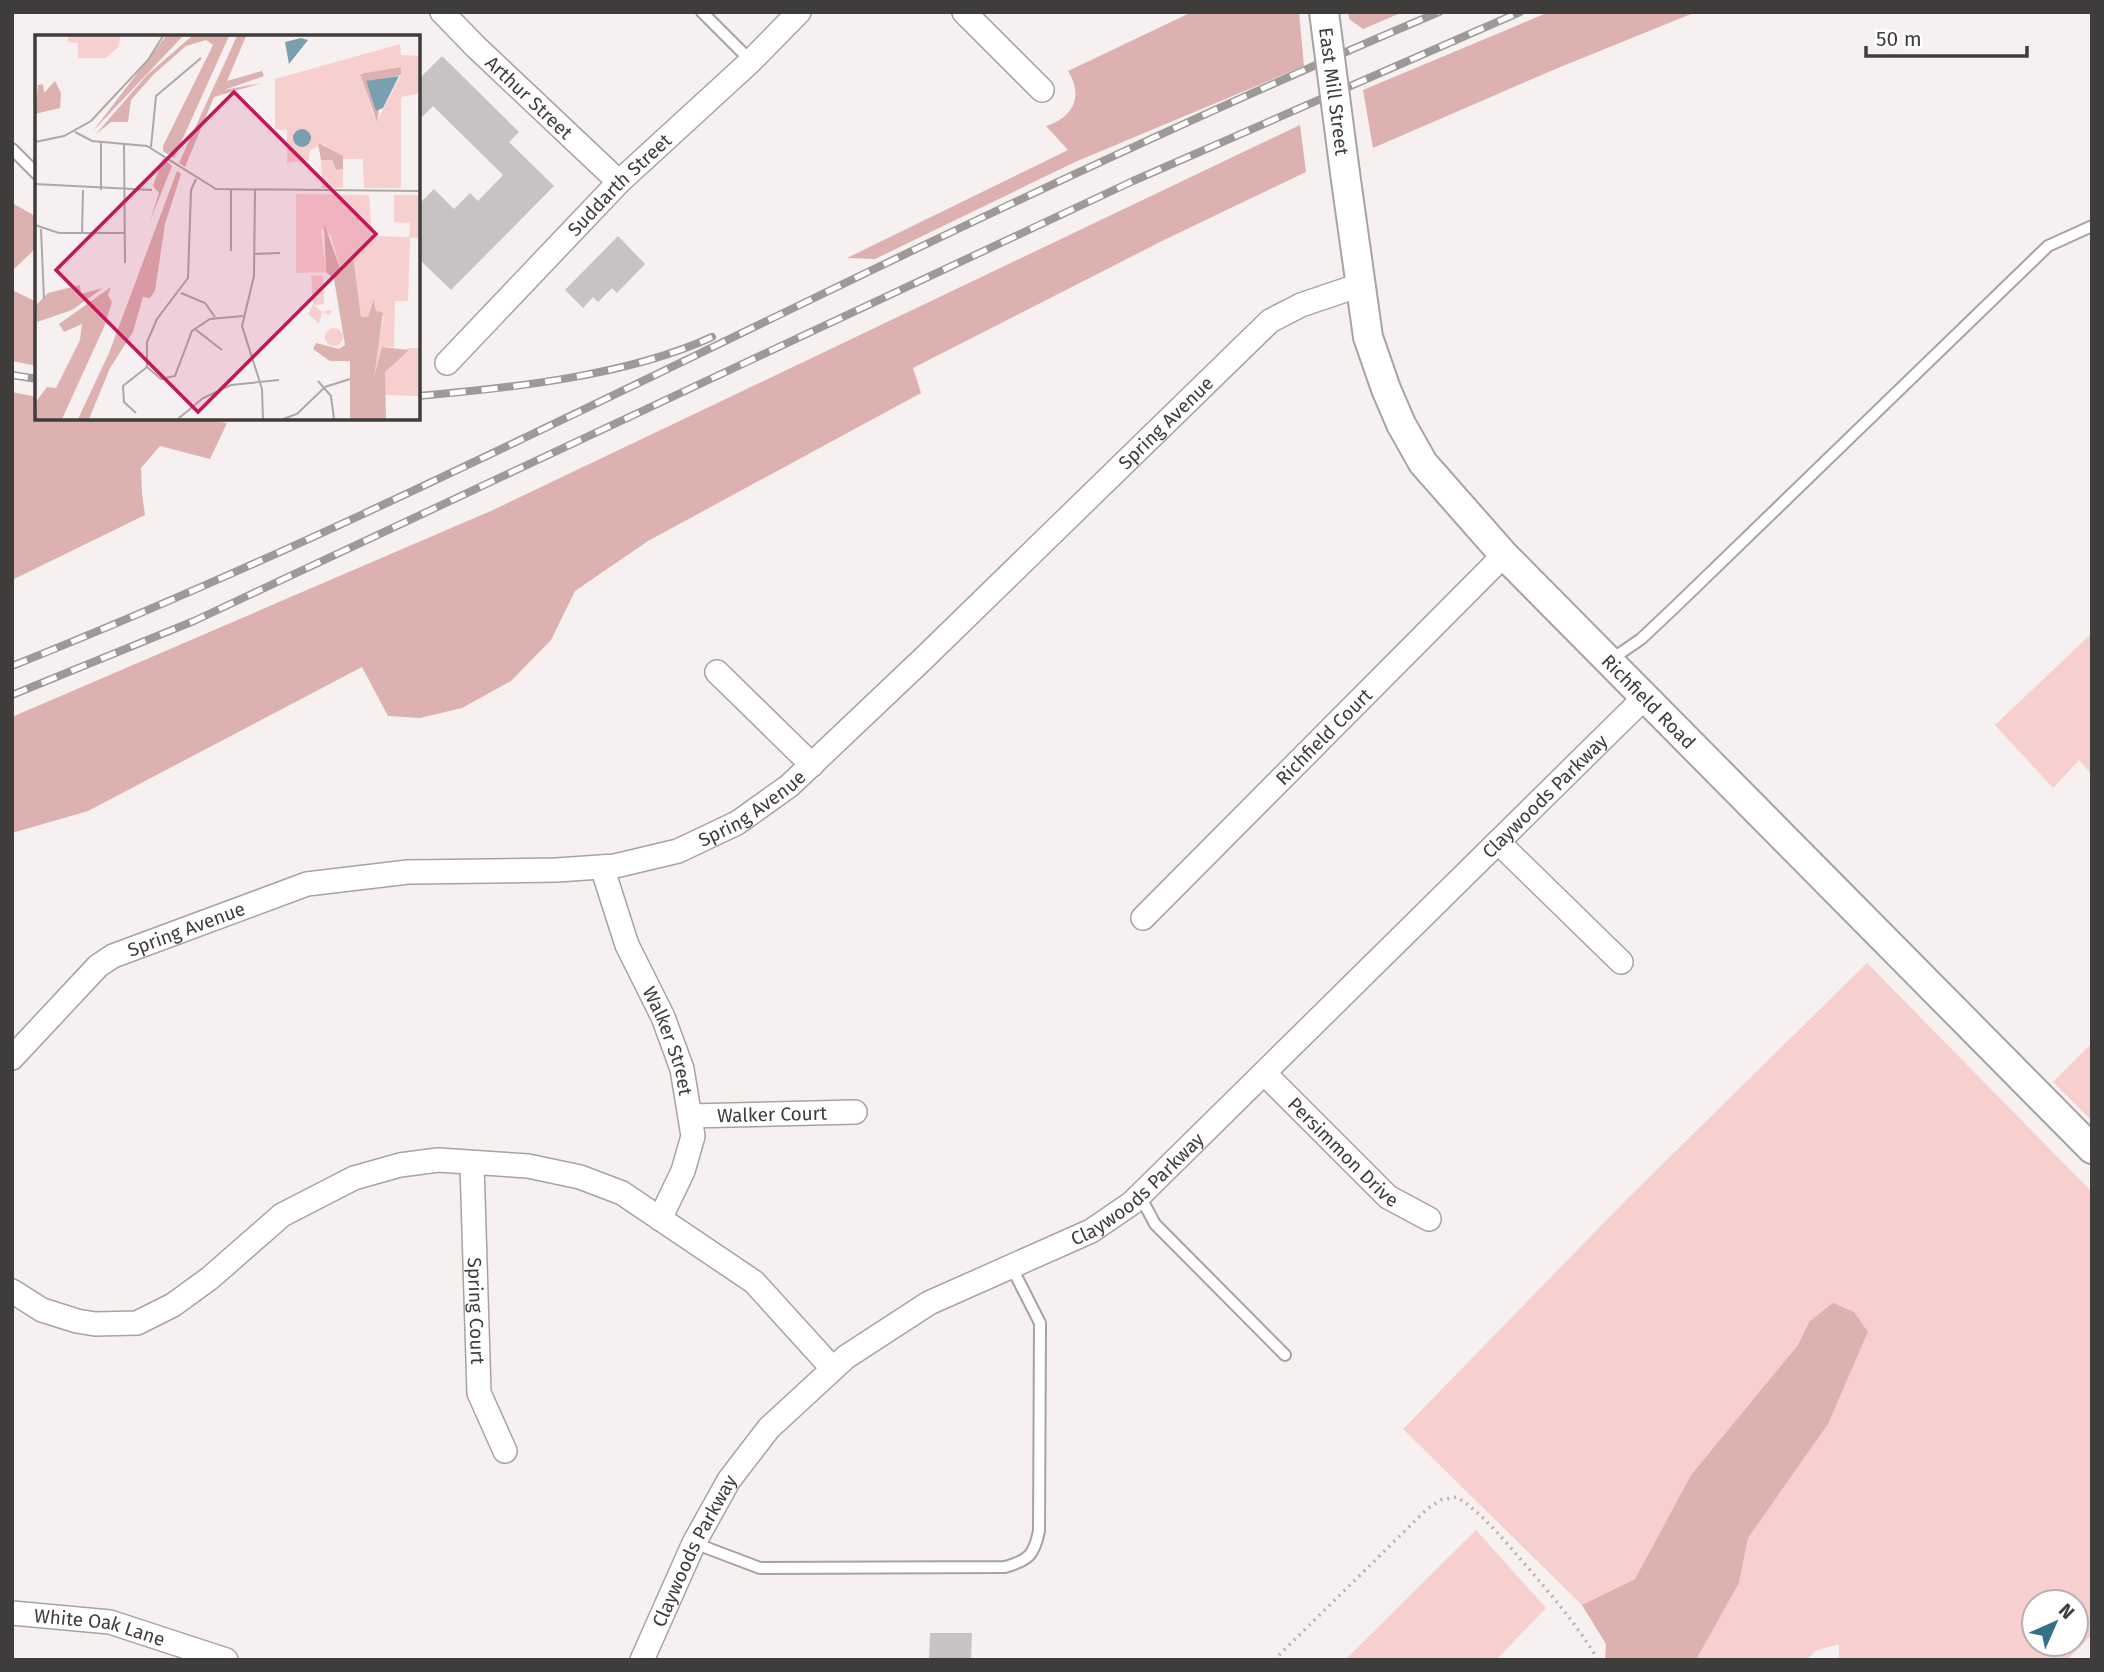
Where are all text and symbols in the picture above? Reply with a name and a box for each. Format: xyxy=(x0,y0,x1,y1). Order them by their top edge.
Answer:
scale bar xyxy=(1866,14,2027,58)
street label: East Mill Street xyxy=(1314,26,1354,157)
text: 50 m xyxy=(1876,26,1922,52)
inset map xyxy=(35,35,420,420)
street label: Arthur Street xyxy=(481,51,577,144)
street label: Suddarth Street xyxy=(563,129,676,241)
street label: Spring Avenue xyxy=(1114,372,1218,474)
street label: Richfield Road xyxy=(1597,650,1700,754)
street label: Richfield Court xyxy=(1271,684,1377,790)
street label: Claywoods Parkway xyxy=(1478,729,1613,863)
street label: Spring Avenue xyxy=(695,766,810,852)
street label: Spring Avenue xyxy=(124,897,248,962)
street label: Walker Street xyxy=(638,983,697,1097)
street label: Persimmon Drive xyxy=(1283,1093,1402,1212)
street label: Walker Court xyxy=(717,1102,827,1127)
street label: Claywoods Parkway xyxy=(1067,1127,1209,1251)
street label: Spring Court xyxy=(463,1257,489,1365)
street label: Claywoods Parkway xyxy=(647,1470,742,1630)
north arrow xyxy=(2020,1588,2090,1658)
text: N xyxy=(2054,1599,2079,1624)
street label: White Oak Lane xyxy=(33,1604,168,1651)

